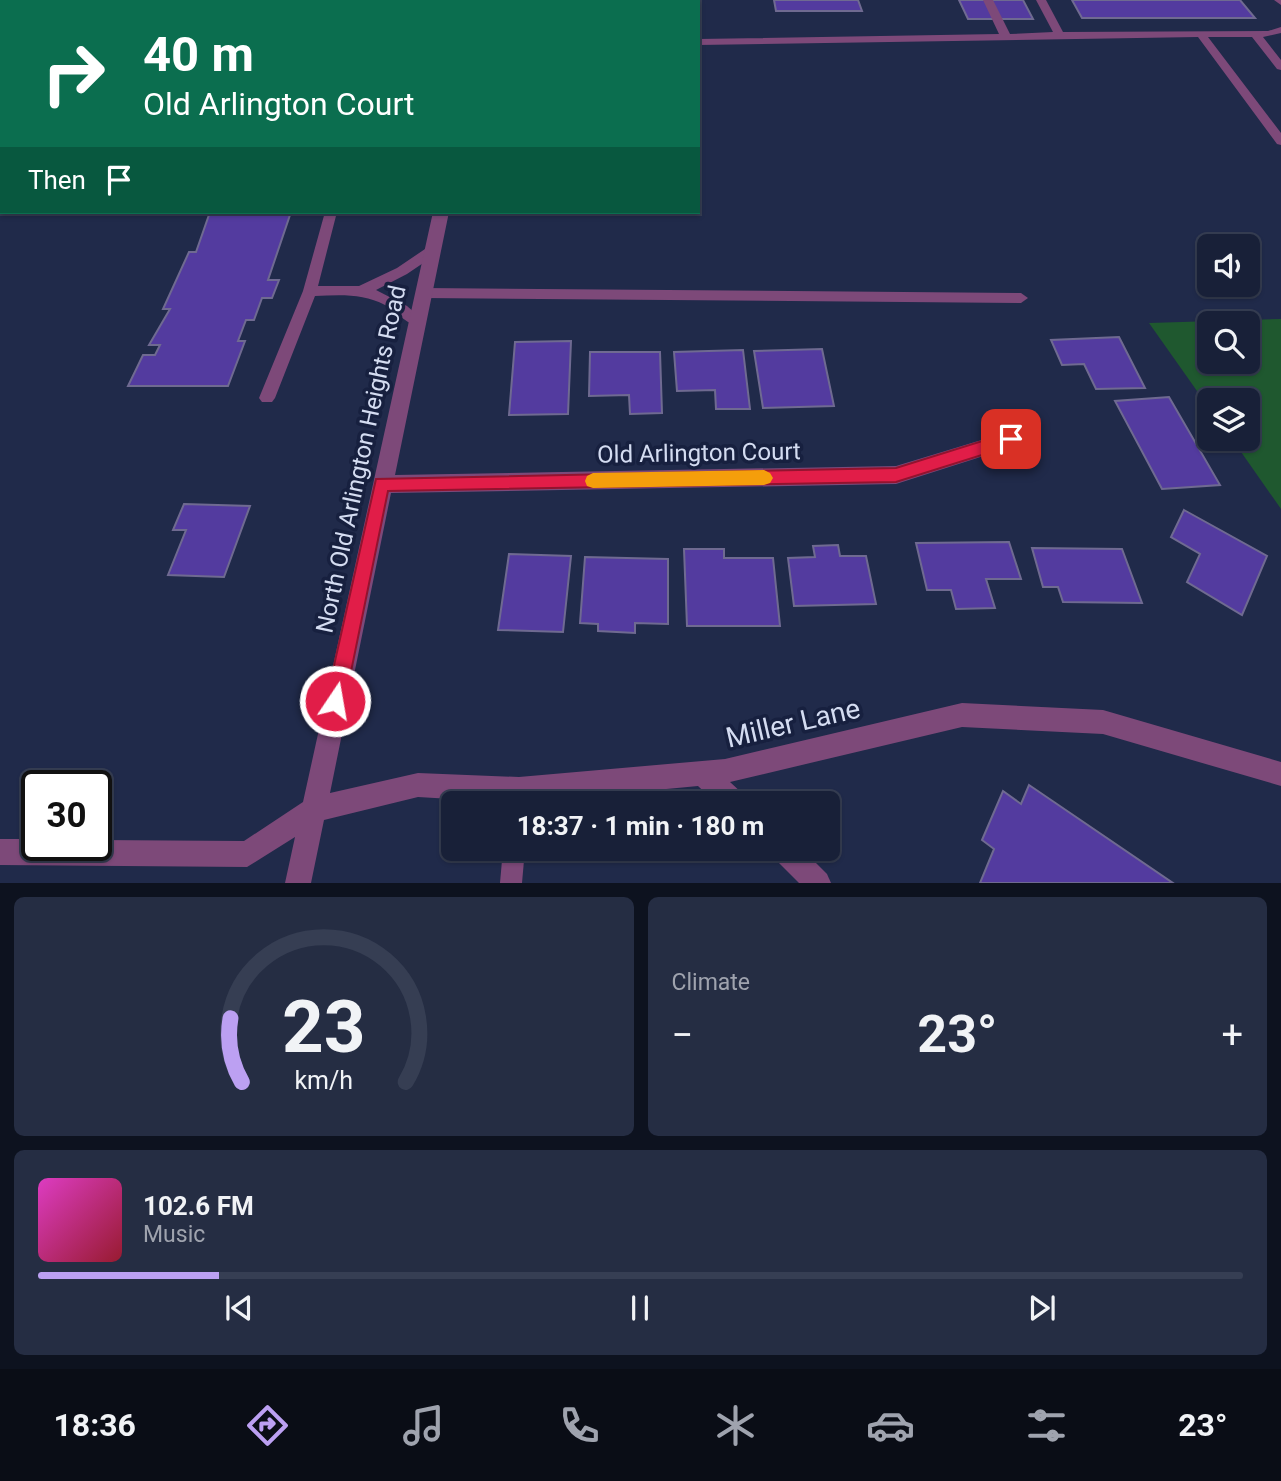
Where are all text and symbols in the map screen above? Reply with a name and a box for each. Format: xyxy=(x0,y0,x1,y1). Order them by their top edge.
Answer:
text: 40 m xyxy=(143,26,254,83)
icon: right xyxy=(28,28,119,119)
text: Old Arlington Court xyxy=(143,85,415,123)
icon: arrive xyxy=(100,161,138,199)
text: Then xyxy=(28,165,86,195)
map controls xyxy=(1197,234,1260,451)
button: sound xyxy=(1197,234,1260,297)
street label: North Old Arlington Heights Road xyxy=(310,283,412,635)
button: search xyxy=(1197,311,1260,374)
button: layers xyxy=(1197,388,1260,451)
pin xyxy=(981,409,1041,469)
icon: arrive xyxy=(992,420,1030,458)
street label: Old Arlington Court xyxy=(597,437,801,469)
position arrow xyxy=(298,664,372,738)
street label: Miller Lane xyxy=(723,692,863,754)
speed limit sign: 30 xyxy=(21,770,112,861)
text: 18:37 · 1 min · 180 m xyxy=(517,811,764,841)
text: Climate xyxy=(672,969,750,996)
text: 23 xyxy=(282,985,366,1071)
text: 23° xyxy=(917,1004,997,1065)
text: − xyxy=(672,1013,693,1057)
text: + xyxy=(1221,1013,1243,1057)
text: km/h xyxy=(294,1066,353,1095)
text: 102.6 FM xyxy=(143,1191,254,1221)
text: Music xyxy=(143,1221,205,1248)
icon: previous xyxy=(220,1289,258,1327)
icon: pause xyxy=(621,1289,659,1327)
icon: next xyxy=(1023,1289,1061,1327)
icon: directions xyxy=(243,1401,292,1450)
icon: music xyxy=(399,1401,448,1450)
icon: phone xyxy=(555,1401,604,1450)
icon: climate xyxy=(711,1401,760,1450)
icon: car xyxy=(866,1401,915,1450)
icon: filters xyxy=(1022,1401,1071,1450)
text: 18:36 xyxy=(53,1406,136,1444)
text: 23° xyxy=(1178,1406,1227,1444)

